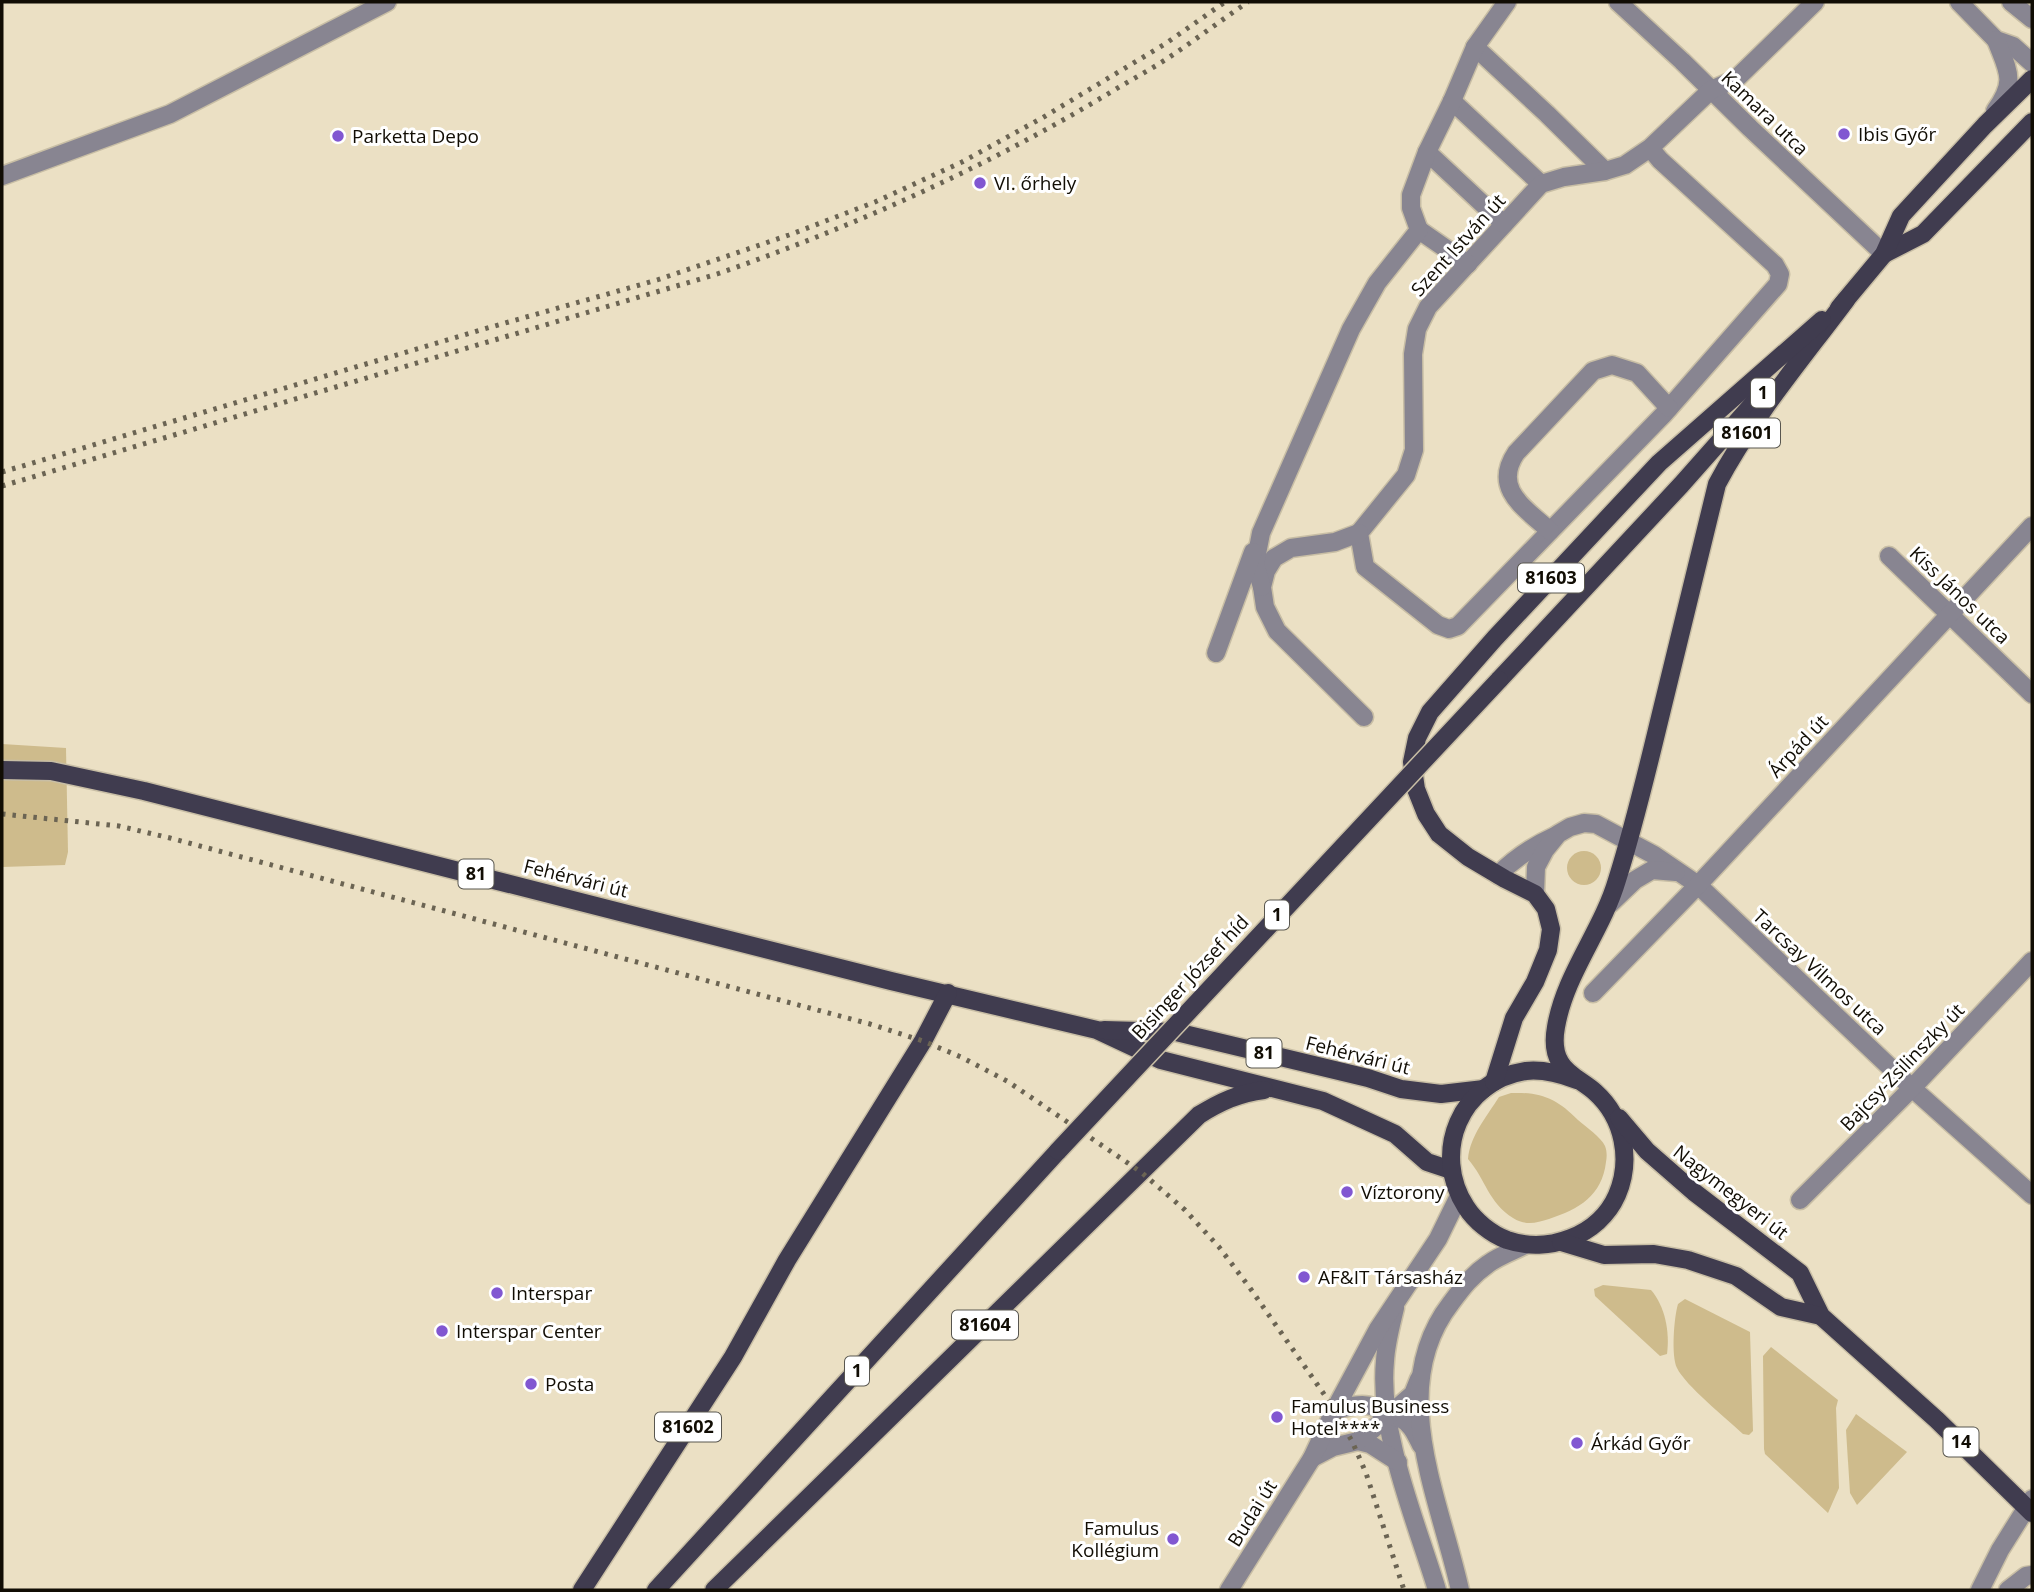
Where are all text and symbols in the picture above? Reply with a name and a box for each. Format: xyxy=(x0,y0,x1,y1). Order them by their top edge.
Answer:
street label: Kamara utca xyxy=(1716,65,1814,161)
place label: Ibis Győr xyxy=(1858,121,1936,147)
place label: Parketta Depo xyxy=(352,123,479,149)
marker: Ibis Győr xyxy=(1836,126,1852,142)
marker: Parketta Depo xyxy=(330,128,346,144)
place label: VI. őrhely xyxy=(994,170,1077,196)
marker: VI. őrhely xyxy=(972,175,988,191)
street label: Szent István út xyxy=(1405,188,1511,302)
road number: 1 xyxy=(1751,379,1775,408)
road number: 81601 xyxy=(1714,418,1780,447)
street label: Kiss János utca xyxy=(1904,540,2016,650)
road number: 81603 xyxy=(1518,564,1584,592)
street label: Árpád út xyxy=(1762,709,1834,783)
street label: Fehérvári út xyxy=(521,852,631,904)
road number: 81 xyxy=(458,860,494,888)
road number: 1 xyxy=(1265,900,1289,930)
street label: Tarcsay Vilmos utca xyxy=(1748,903,1892,1041)
street label: Bisinger József híd xyxy=(1126,909,1254,1045)
street label: Bajcsy-Zsilinszky út xyxy=(1834,997,1970,1137)
street label: Fehérvári út xyxy=(1303,1029,1413,1081)
road number: 81 xyxy=(1246,1038,1282,1068)
street label: Nagymegyeri út xyxy=(1668,1139,1794,1245)
place label: Víztorony xyxy=(1361,1179,1445,1205)
marker: Víztorony xyxy=(1339,1184,1355,1200)
place label: AF&IT Társasház xyxy=(1318,1264,1463,1290)
marker: AF&IT Társasház xyxy=(1296,1269,1312,1285)
place label: Interspar xyxy=(511,1280,592,1306)
marker: Interspar xyxy=(489,1285,505,1301)
road number: 81604 xyxy=(952,1310,1018,1340)
place label: Interspar Center xyxy=(456,1318,602,1344)
marker: Interspar Center xyxy=(434,1323,450,1339)
road number: 1 xyxy=(845,1356,869,1386)
place label: Posta xyxy=(545,1371,594,1397)
marker: Posta xyxy=(523,1376,539,1392)
place label: Famulus Business Hotel**** xyxy=(1291,1393,1449,1441)
marker: Famulus Business Hotel**** xyxy=(1269,1409,1285,1425)
road number: 81602 xyxy=(655,1412,721,1442)
road number: 14 xyxy=(1944,1428,1979,1456)
place label: Árkád Győr xyxy=(1591,1430,1691,1456)
marker: Árkád Győr xyxy=(1569,1435,1585,1451)
street label: Budai út xyxy=(1221,1474,1283,1551)
place label: Famulus Kollégium xyxy=(1071,1515,1159,1563)
marker: Famulus Kollégium xyxy=(1165,1531,1181,1547)

